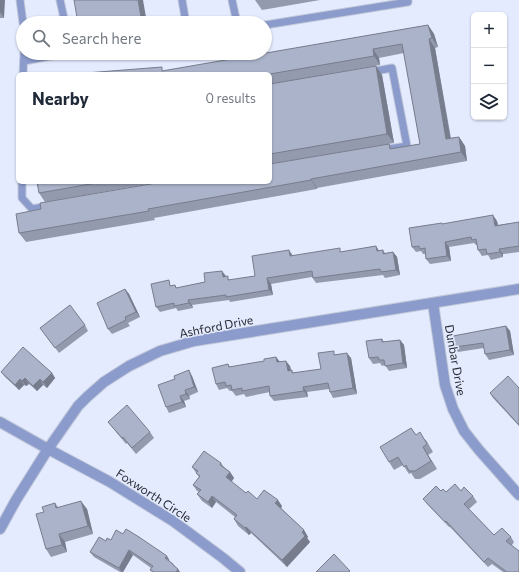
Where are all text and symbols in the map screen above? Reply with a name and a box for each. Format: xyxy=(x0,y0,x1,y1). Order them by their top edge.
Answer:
map controls xyxy=(471,12,507,120)
button: + xyxy=(471,12,507,48)
search box xyxy=(16,16,272,60)
icon: search xyxy=(30,27,52,49)
text: Search here xyxy=(62,29,141,47)
button: − xyxy=(471,48,507,84)
button: layers xyxy=(471,84,507,120)
text: Nearby xyxy=(32,88,89,109)
text: 0 results xyxy=(205,90,256,106)
street label: Ashford Drive xyxy=(178,312,254,340)
street label: Dunbar Drive xyxy=(443,323,469,397)
street label: Foxworth Circle xyxy=(114,466,194,524)

